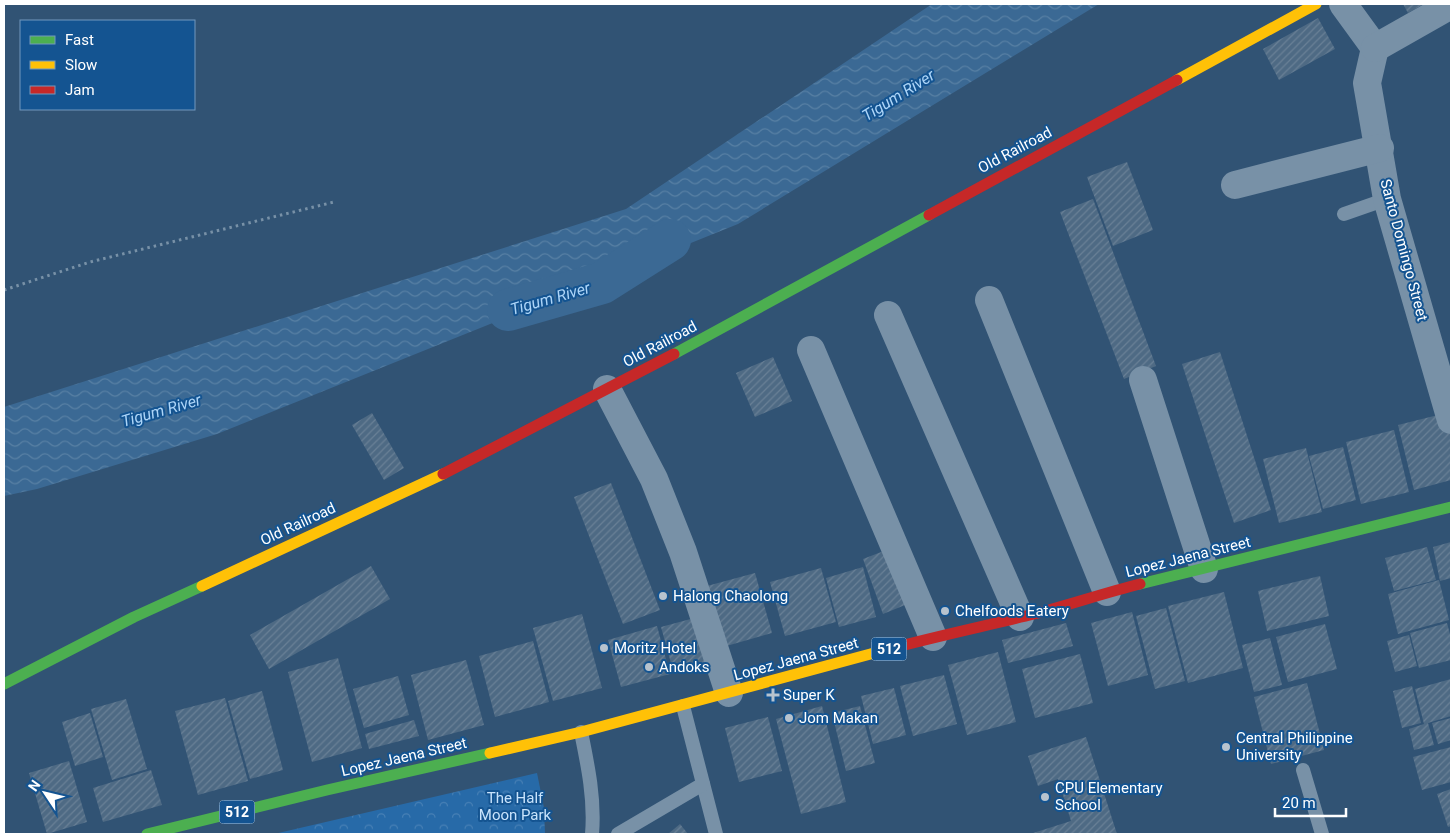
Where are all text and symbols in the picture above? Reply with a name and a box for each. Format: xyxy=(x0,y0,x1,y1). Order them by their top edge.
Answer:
legend xyxy=(20,20,195,110)
text: Fast xyxy=(65,31,94,49)
text: Slow xyxy=(65,56,97,74)
water label: Tigum River xyxy=(858,65,939,125)
text: Jam xyxy=(65,81,95,99)
street label: Old Railroad xyxy=(975,123,1055,177)
street label: Santo Domingo Street xyxy=(1376,177,1432,323)
water label: Tigum River xyxy=(508,278,593,319)
street label: Old Railroad xyxy=(620,317,700,371)
water label: Tigum River xyxy=(119,390,204,431)
street label: Old Railroad xyxy=(258,499,338,549)
street label: Lopez Jaena Street xyxy=(1124,533,1253,581)
place label: Halong Chaolong xyxy=(673,587,788,605)
marker: Halong Chaolong xyxy=(657,590,669,602)
place label: Chelfoods Eatery xyxy=(955,602,1069,620)
marker: Chelfoods Eatery xyxy=(939,605,951,617)
street label: Lopez Jaena Street xyxy=(732,634,860,684)
road number: 512 xyxy=(872,638,906,661)
place label: Moritz Hotel xyxy=(614,639,696,657)
marker: Moritz Hotel xyxy=(598,642,610,654)
place label: Andoks xyxy=(659,658,709,676)
marker: Andoks xyxy=(643,661,655,673)
place label: Super K xyxy=(783,686,835,704)
marker: Super K xyxy=(767,689,779,701)
place label: Jom Makan xyxy=(799,709,878,727)
marker: Jom Makan xyxy=(783,712,795,724)
place label: Central Philippine University xyxy=(1236,729,1353,764)
street label: Lopez Jaena Street xyxy=(339,734,469,780)
marker: Central Philippine University xyxy=(1220,741,1232,753)
north arrow xyxy=(20,768,70,818)
text: N xyxy=(25,777,44,794)
place label: CPU Elementary School xyxy=(1055,779,1163,814)
scale bar xyxy=(1275,786,1346,818)
park label: The Half Moon Park xyxy=(479,789,552,824)
marker: CPU Elementary School xyxy=(1039,791,1051,803)
text: 20 m xyxy=(1282,794,1316,812)
road number: 512 xyxy=(220,800,254,824)

